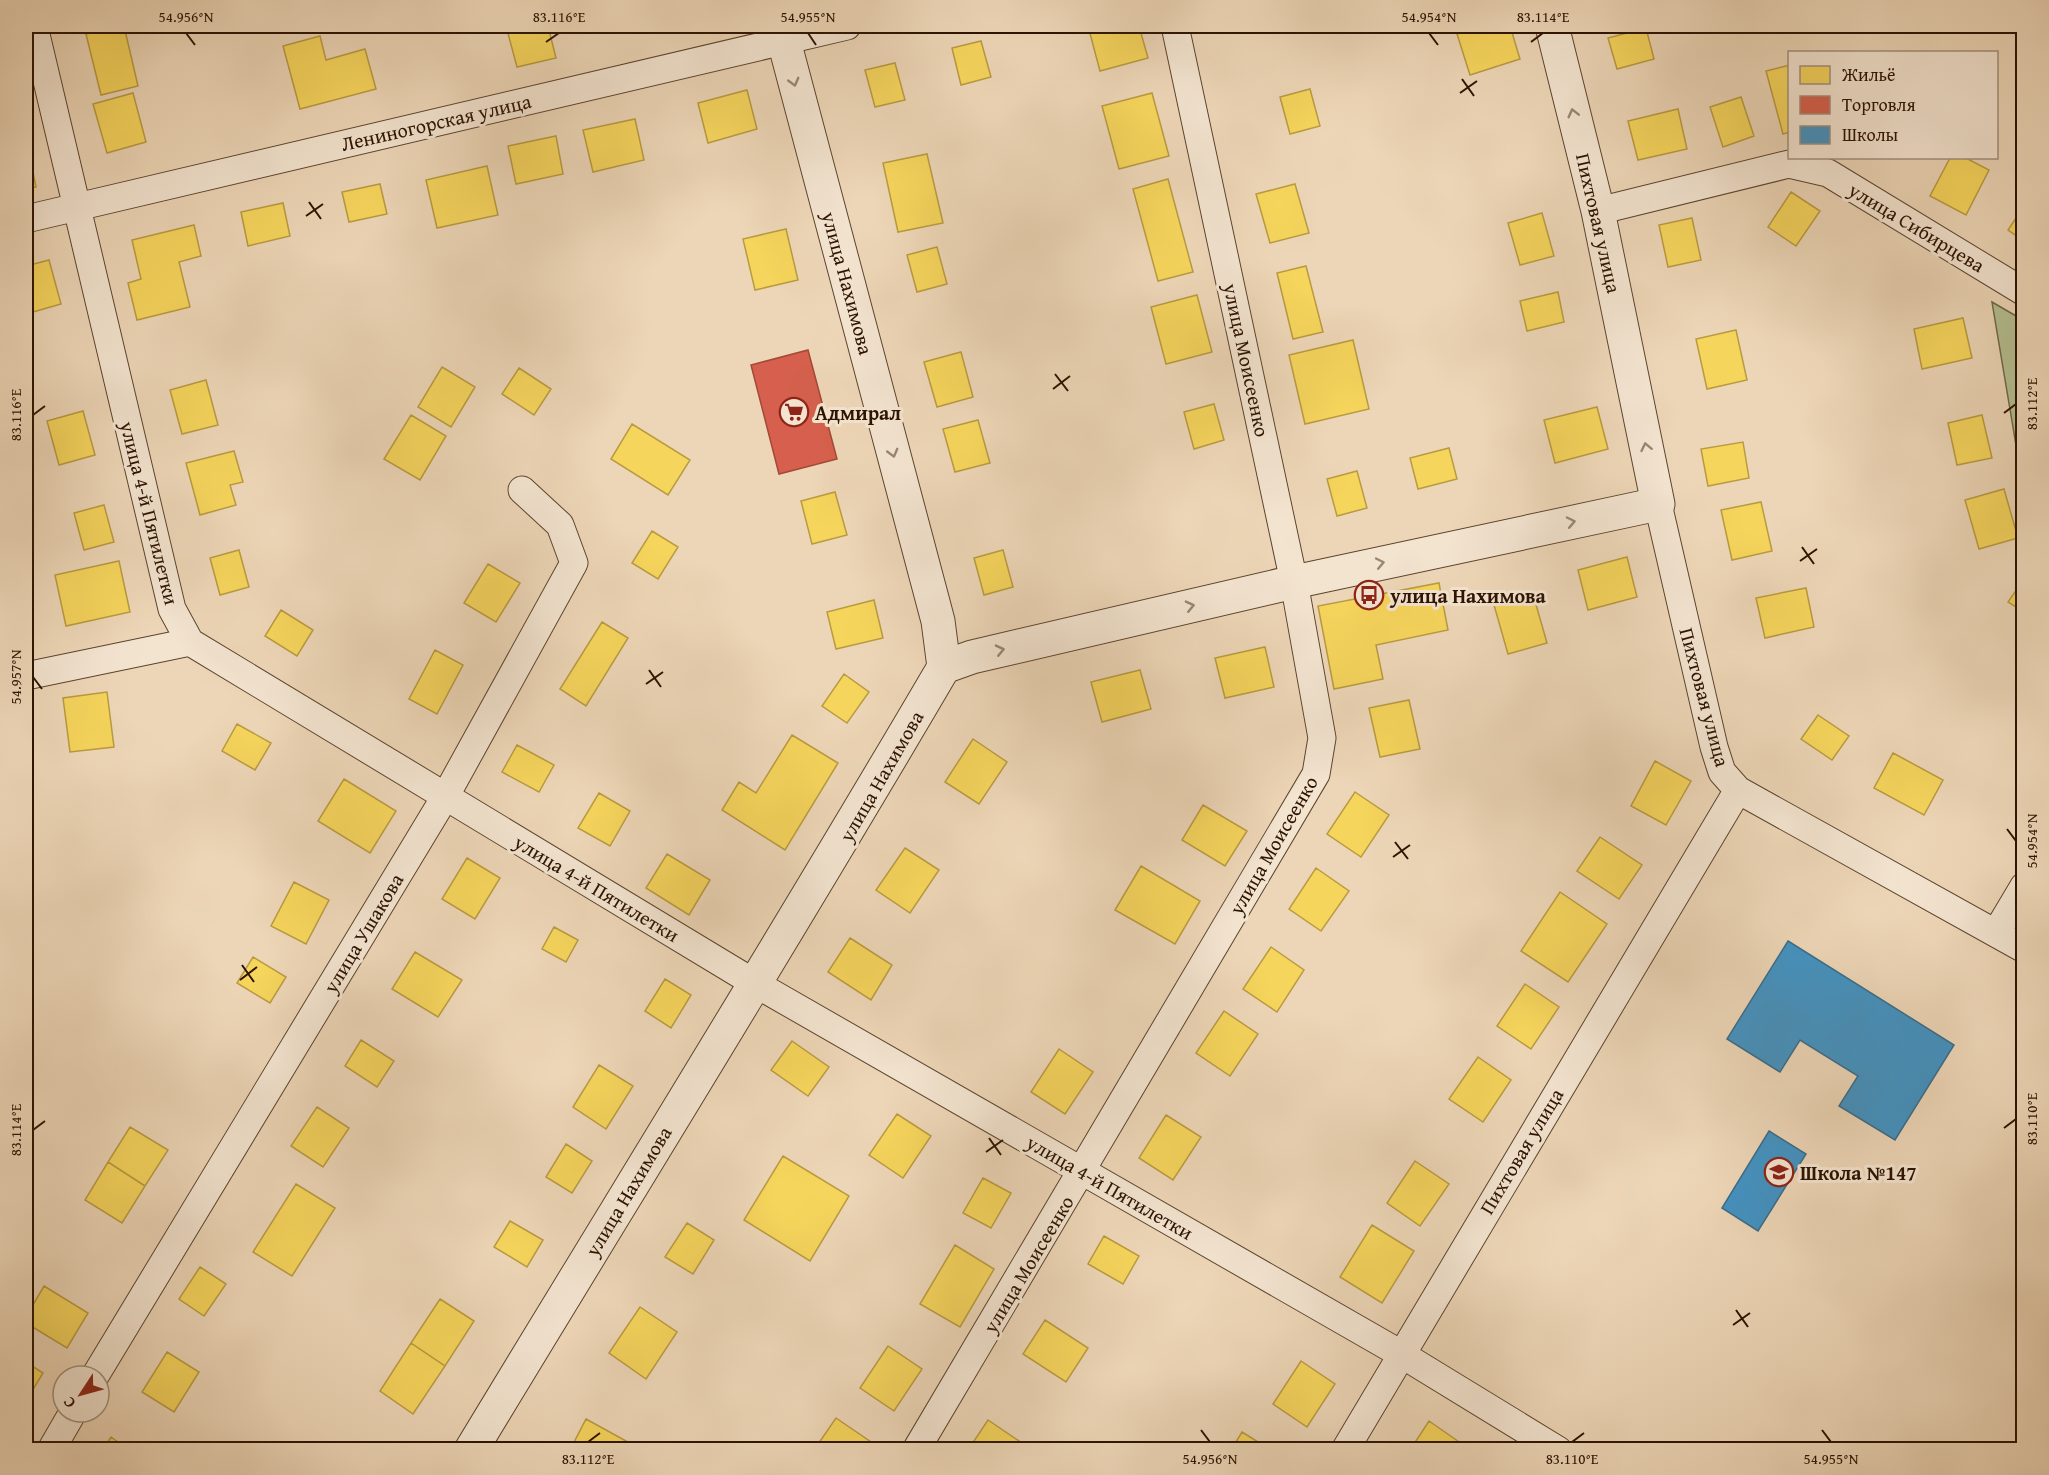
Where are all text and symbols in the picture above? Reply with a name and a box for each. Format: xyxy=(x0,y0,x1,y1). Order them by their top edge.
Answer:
text: 54.956°N xyxy=(159,6,214,27)
text: 83.116°E xyxy=(533,6,586,27)
text: 54.955°N xyxy=(781,6,836,27)
text: 54.954°N xyxy=(1402,6,1457,27)
text: 83.114°E xyxy=(1517,6,1570,27)
legend xyxy=(1788,51,1998,159)
text: Жильё xyxy=(1841,61,1896,88)
one-way arrow xyxy=(787,76,799,87)
street label: Лениногорская улица xyxy=(338,86,534,158)
text: Торговля xyxy=(1842,91,1916,118)
one-way arrow xyxy=(1568,108,1581,118)
text: Школы xyxy=(1842,121,1899,148)
street label: Пихтовая улица xyxy=(1569,150,1629,296)
street label: улица Сибирцева xyxy=(1843,174,1991,279)
street label: улица Нахимова xyxy=(815,207,881,358)
street label: улица Моисеенко xyxy=(1216,280,1277,439)
text: 83.112°E xyxy=(2021,377,2042,430)
text: 83.116°E xyxy=(5,388,26,441)
supermarket icon: Адмирал xyxy=(778,396,810,428)
place label: Адмирал xyxy=(815,398,901,427)
street label: улица 4-й Пятилетки xyxy=(113,417,187,608)
one-way arrow xyxy=(1640,442,1653,452)
one-way arrow xyxy=(885,448,898,458)
one-way arrow xyxy=(1566,517,1576,530)
one-way arrow xyxy=(1375,557,1385,570)
bus stop icon: улица Нахимова xyxy=(1353,579,1385,611)
place label: улица Нахимова xyxy=(1389,581,1547,610)
one-way arrow xyxy=(1185,600,1195,613)
street label: Пихтовая улица xyxy=(1673,624,1738,770)
one-way arrow xyxy=(995,645,1005,658)
text: 54.957°N xyxy=(5,649,26,704)
street label: улица Нахимова xyxy=(831,705,931,848)
street label: улица Моисеенко xyxy=(1221,770,1325,921)
text: 54.954°N xyxy=(2021,813,2042,868)
street label: улица 4-й Пятилетки xyxy=(508,827,685,949)
street label: улица Ушакова xyxy=(315,867,410,999)
street label: Пихтовая улица xyxy=(1472,1082,1570,1220)
text: 83.110°E xyxy=(2021,1092,2042,1145)
text: 83.114°E xyxy=(5,1103,26,1156)
street label: улица Нахимова xyxy=(577,1120,679,1262)
street label: улица 4-й Пятилетки xyxy=(1020,1127,1199,1247)
school or university icon: Школа №147 xyxy=(1763,1156,1795,1188)
place label: Школа №147 xyxy=(1800,1158,1917,1187)
street label: улица Моисеенко xyxy=(975,1190,1081,1339)
north arrow xyxy=(51,1364,111,1424)
text: С xyxy=(56,1392,81,1414)
text: 83.112°E xyxy=(562,1448,615,1469)
text: 54.956°N xyxy=(1183,1448,1238,1469)
text: 83.110°E xyxy=(1546,1448,1599,1469)
text: 54.955°N xyxy=(1804,1448,1859,1469)

